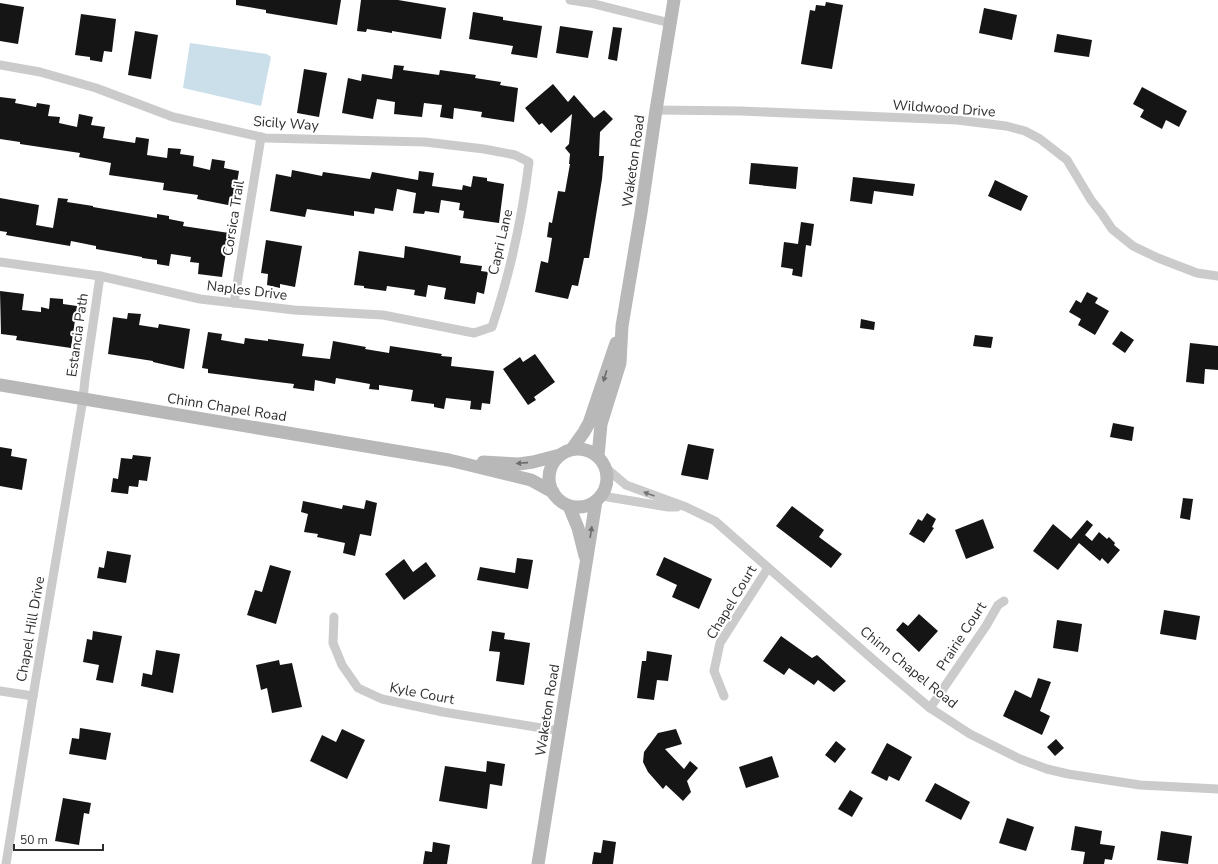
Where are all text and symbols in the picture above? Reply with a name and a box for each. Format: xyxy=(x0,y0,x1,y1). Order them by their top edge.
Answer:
street label: Wildwood Drive xyxy=(892,95,996,122)
street label: Sicily Way xyxy=(253,112,320,135)
street label: Waketon Road xyxy=(618,114,649,208)
street label: Corsica Trail xyxy=(218,178,249,257)
street label: Capri Lane xyxy=(484,207,517,277)
street label: Naples Drive xyxy=(206,276,288,305)
street label: Estancia Path xyxy=(62,292,93,378)
one-way arrow xyxy=(602,371,608,383)
street label: Chinn Chapel Road xyxy=(166,389,288,426)
one-way arrow xyxy=(516,460,528,467)
one-way arrow xyxy=(643,491,655,497)
one-way arrow xyxy=(588,525,594,538)
street label: Chapel Court xyxy=(702,562,761,643)
street label: Chapel Hill Drive xyxy=(12,575,49,683)
street label: Prairie Court xyxy=(932,598,991,674)
street label: Chinn Chapel Road xyxy=(856,622,962,713)
street label: Waketon Road xyxy=(531,663,564,758)
street label: Kyle Court xyxy=(388,678,456,709)
scale bar xyxy=(14,826,103,852)
text: 50 m xyxy=(20,832,48,848)

